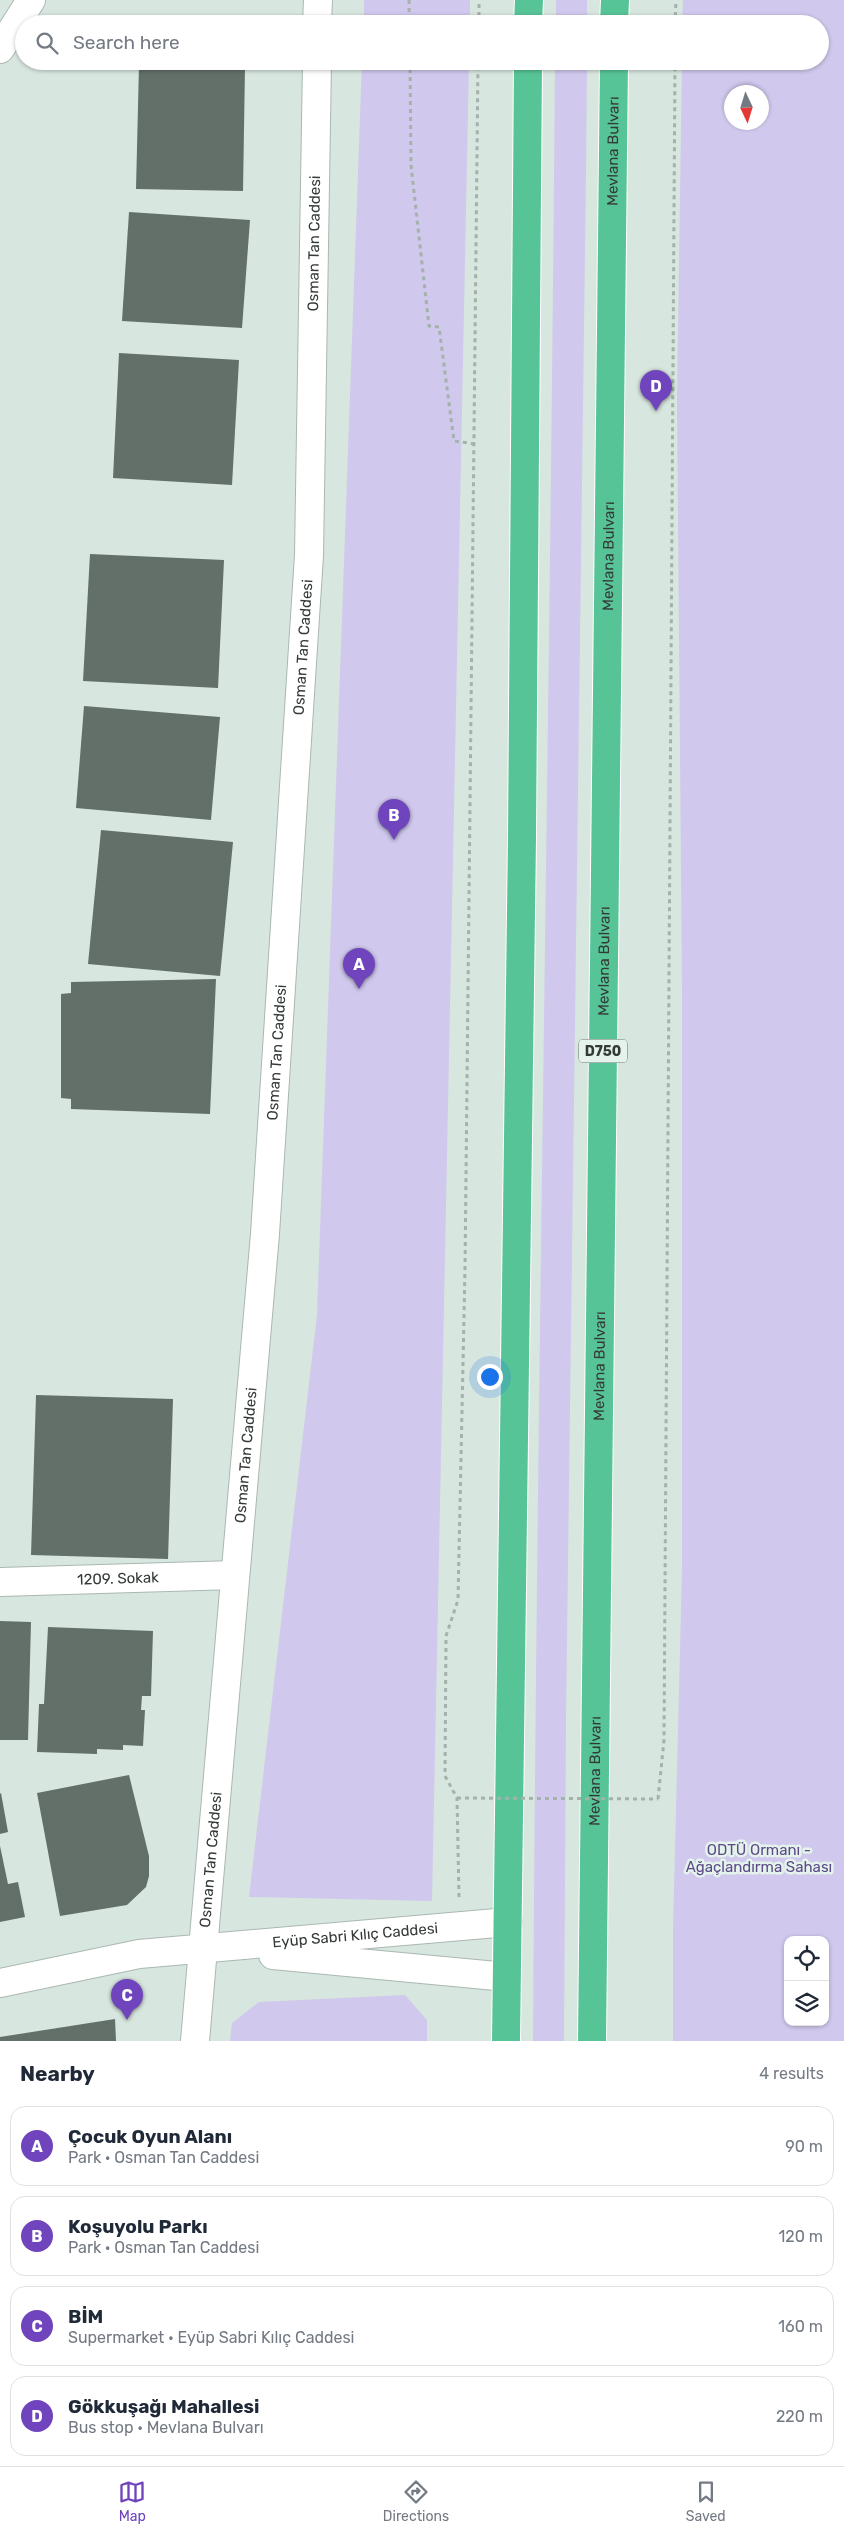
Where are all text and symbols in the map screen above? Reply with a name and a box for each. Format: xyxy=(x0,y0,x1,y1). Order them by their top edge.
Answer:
search box xyxy=(15,15,829,70)
icon: search xyxy=(33,29,61,57)
text: Search here xyxy=(73,31,180,54)
north arrow xyxy=(724,85,769,130)
street label: Mevlana Bulvarı xyxy=(603,96,623,206)
street label: Osman Tan Caddesi xyxy=(304,175,324,312)
pin: D xyxy=(640,370,672,411)
street label: Mevlana Bulvarı xyxy=(599,501,618,611)
street label: Osman Tan Caddesi xyxy=(290,579,316,716)
pin: B xyxy=(378,799,410,840)
street label: Mevlana Bulvarı xyxy=(594,906,614,1016)
pin: A xyxy=(343,948,375,989)
street label: Osman Tan Caddesi xyxy=(263,984,290,1121)
road number: D750 xyxy=(579,1040,627,1062)
street label: Mevlana Bulvarı xyxy=(590,1311,609,1421)
your location xyxy=(477,1364,503,1390)
street label: Osman Tan Caddesi xyxy=(231,1387,261,1524)
street label: 1209. Sokak xyxy=(77,1568,159,1589)
street label: Mevlana Bulvarı xyxy=(585,1716,605,1826)
street label: Osman Tan Caddesi xyxy=(196,1791,226,1928)
park label: ODTÜ Ormanı - Ağaçlandırma Sahası xyxy=(686,1841,832,1876)
street label: Eyüp Sabri Kılıç Caddesi xyxy=(272,1919,439,1951)
map controls xyxy=(784,1936,829,2026)
button: locate xyxy=(784,1936,829,1981)
pin: C xyxy=(111,1979,143,2020)
button: layers xyxy=(784,1981,829,2026)
text: Nearby xyxy=(20,2061,95,2086)
text: 4 results xyxy=(759,2064,824,2083)
text: Çocuk Oyun Alanı xyxy=(68,2125,232,2148)
text: A xyxy=(31,2137,43,2156)
text: 90 m xyxy=(785,2137,823,2156)
text: Park · Osman Tan Caddesi xyxy=(68,2148,259,2167)
text: Koşuyolu Parkı xyxy=(68,2215,208,2238)
text: B xyxy=(31,2227,43,2246)
text: 120 m xyxy=(778,2227,823,2246)
text: Park · Osman Tan Caddesi xyxy=(68,2238,259,2257)
text: BİM xyxy=(68,2305,103,2328)
text: C xyxy=(31,2317,43,2336)
text: 160 m xyxy=(778,2317,823,2336)
text: Supermarket · Eyüp Sabri Kılıç Caddesi xyxy=(68,2328,355,2347)
text: Gökkuşağı Mahallesi xyxy=(68,2395,260,2418)
text: D xyxy=(31,2407,43,2426)
text: 220 m xyxy=(776,2407,823,2426)
text: Bus stop · Mevlana Bulvarı xyxy=(68,2418,264,2437)
tab: Map xyxy=(118,2478,146,2525)
tab: Directions xyxy=(383,2478,449,2525)
tab: Saved xyxy=(686,2478,726,2525)

